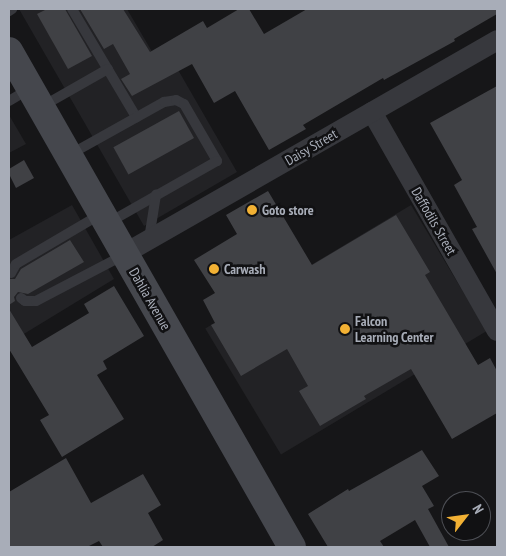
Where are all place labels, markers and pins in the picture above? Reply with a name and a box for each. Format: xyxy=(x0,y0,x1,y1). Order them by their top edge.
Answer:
place label: Goto store xyxy=(262,202,314,218)
marker: Goto store xyxy=(246,204,258,216)
place label: Carwash xyxy=(224,261,265,277)
marker: Carwash xyxy=(208,263,220,275)
place label: Falcon Learning Center xyxy=(355,313,434,346)
marker: Falcon Learning Center xyxy=(339,323,351,335)

